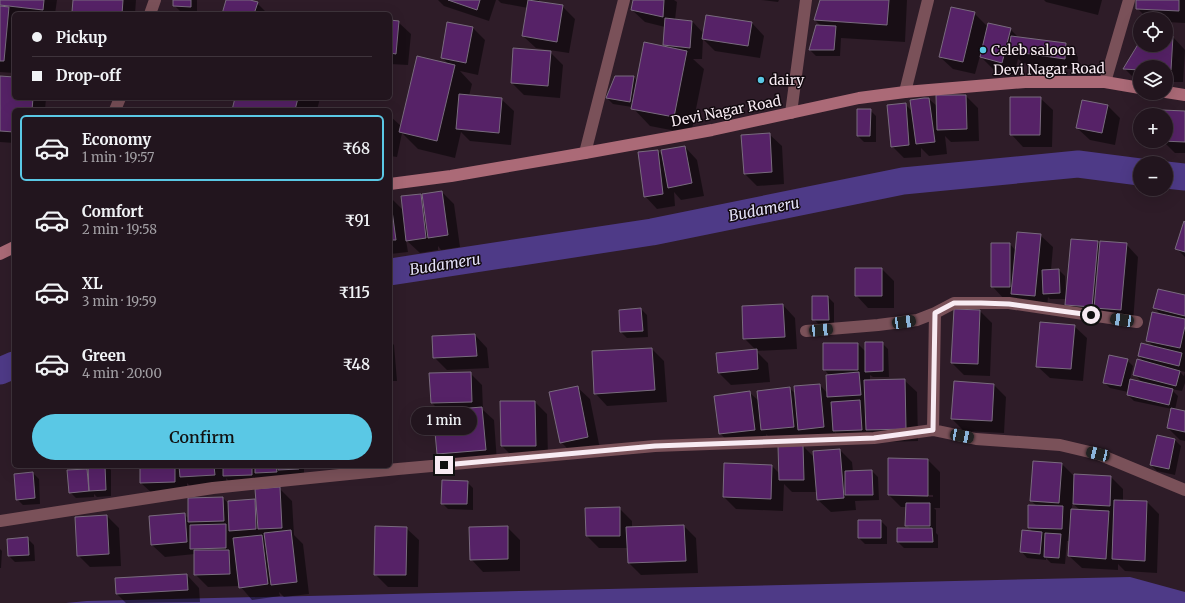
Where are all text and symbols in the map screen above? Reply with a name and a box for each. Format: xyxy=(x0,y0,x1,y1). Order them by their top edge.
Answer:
map controls xyxy=(1133,12,1173,196)
button: locate xyxy=(1133,12,1173,52)
text: Pickup xyxy=(56,28,107,47)
place label: Celeb saloon xyxy=(991,41,1076,59)
marker: Celeb saloon xyxy=(978,45,988,55)
street label: Devi Nagar Road xyxy=(993,59,1106,79)
button: layers xyxy=(1133,60,1173,100)
text: Drop-off xyxy=(56,66,121,85)
place label: dairy xyxy=(769,71,805,89)
marker: dairy xyxy=(756,75,766,85)
street label: Devi Nagar Road xyxy=(669,91,783,130)
button: + xyxy=(1133,108,1173,148)
icon: car xyxy=(34,130,70,166)
text: Economy xyxy=(82,130,151,149)
text: ₹68 xyxy=(342,139,370,158)
text: 1 min · 19:57 xyxy=(82,149,155,166)
button: − xyxy=(1133,156,1173,196)
water label: Budameru xyxy=(727,193,801,225)
icon: car xyxy=(34,202,70,238)
text: Comfort xyxy=(82,202,143,221)
text: ₹91 xyxy=(345,211,370,230)
text: 2 min · 19:58 xyxy=(82,221,157,238)
water label: Budameru xyxy=(408,249,482,279)
icon: car xyxy=(34,274,70,310)
text: XL xyxy=(82,274,103,293)
text: ₹115 xyxy=(338,283,370,302)
text: 3 min · 19:59 xyxy=(82,293,157,310)
route start xyxy=(1082,306,1100,324)
car xyxy=(1109,312,1135,328)
car xyxy=(891,314,917,330)
car xyxy=(809,323,833,337)
icon: car xyxy=(34,346,70,382)
text: Green xyxy=(82,346,126,365)
text: ₹48 xyxy=(343,355,370,374)
text: 4 min · 20:00 xyxy=(82,365,162,382)
callout: 1 min xyxy=(411,407,477,435)
text: 1 min xyxy=(427,412,461,429)
button: Confirm xyxy=(32,414,372,460)
car xyxy=(949,428,975,444)
car xyxy=(1085,445,1111,463)
route end xyxy=(435,456,453,474)

